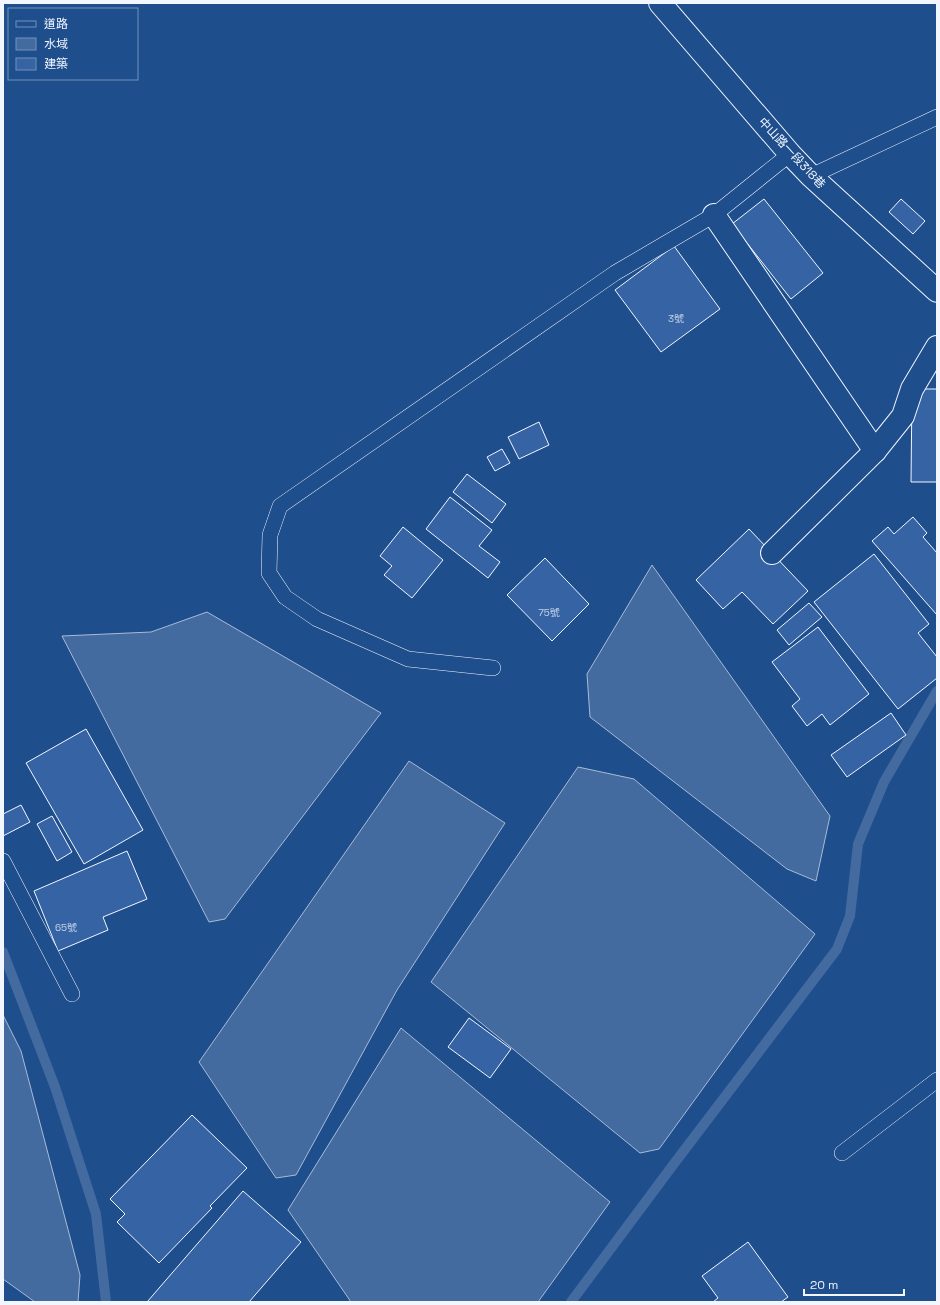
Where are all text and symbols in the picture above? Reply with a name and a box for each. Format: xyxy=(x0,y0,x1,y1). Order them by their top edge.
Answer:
legend xyxy=(8,8,138,80)
text: 道路 xyxy=(44,16,68,32)
text: 水域 xyxy=(44,36,68,52)
text: 建築 xyxy=(44,56,68,72)
street label: 中山路一段318巷 xyxy=(755,114,829,192)
house number: 3號 xyxy=(668,312,684,325)
house number: 75號 xyxy=(538,606,560,619)
house number: 65號 xyxy=(55,921,77,934)
scale bar xyxy=(804,1271,904,1297)
text: 20 m xyxy=(810,1277,838,1293)

